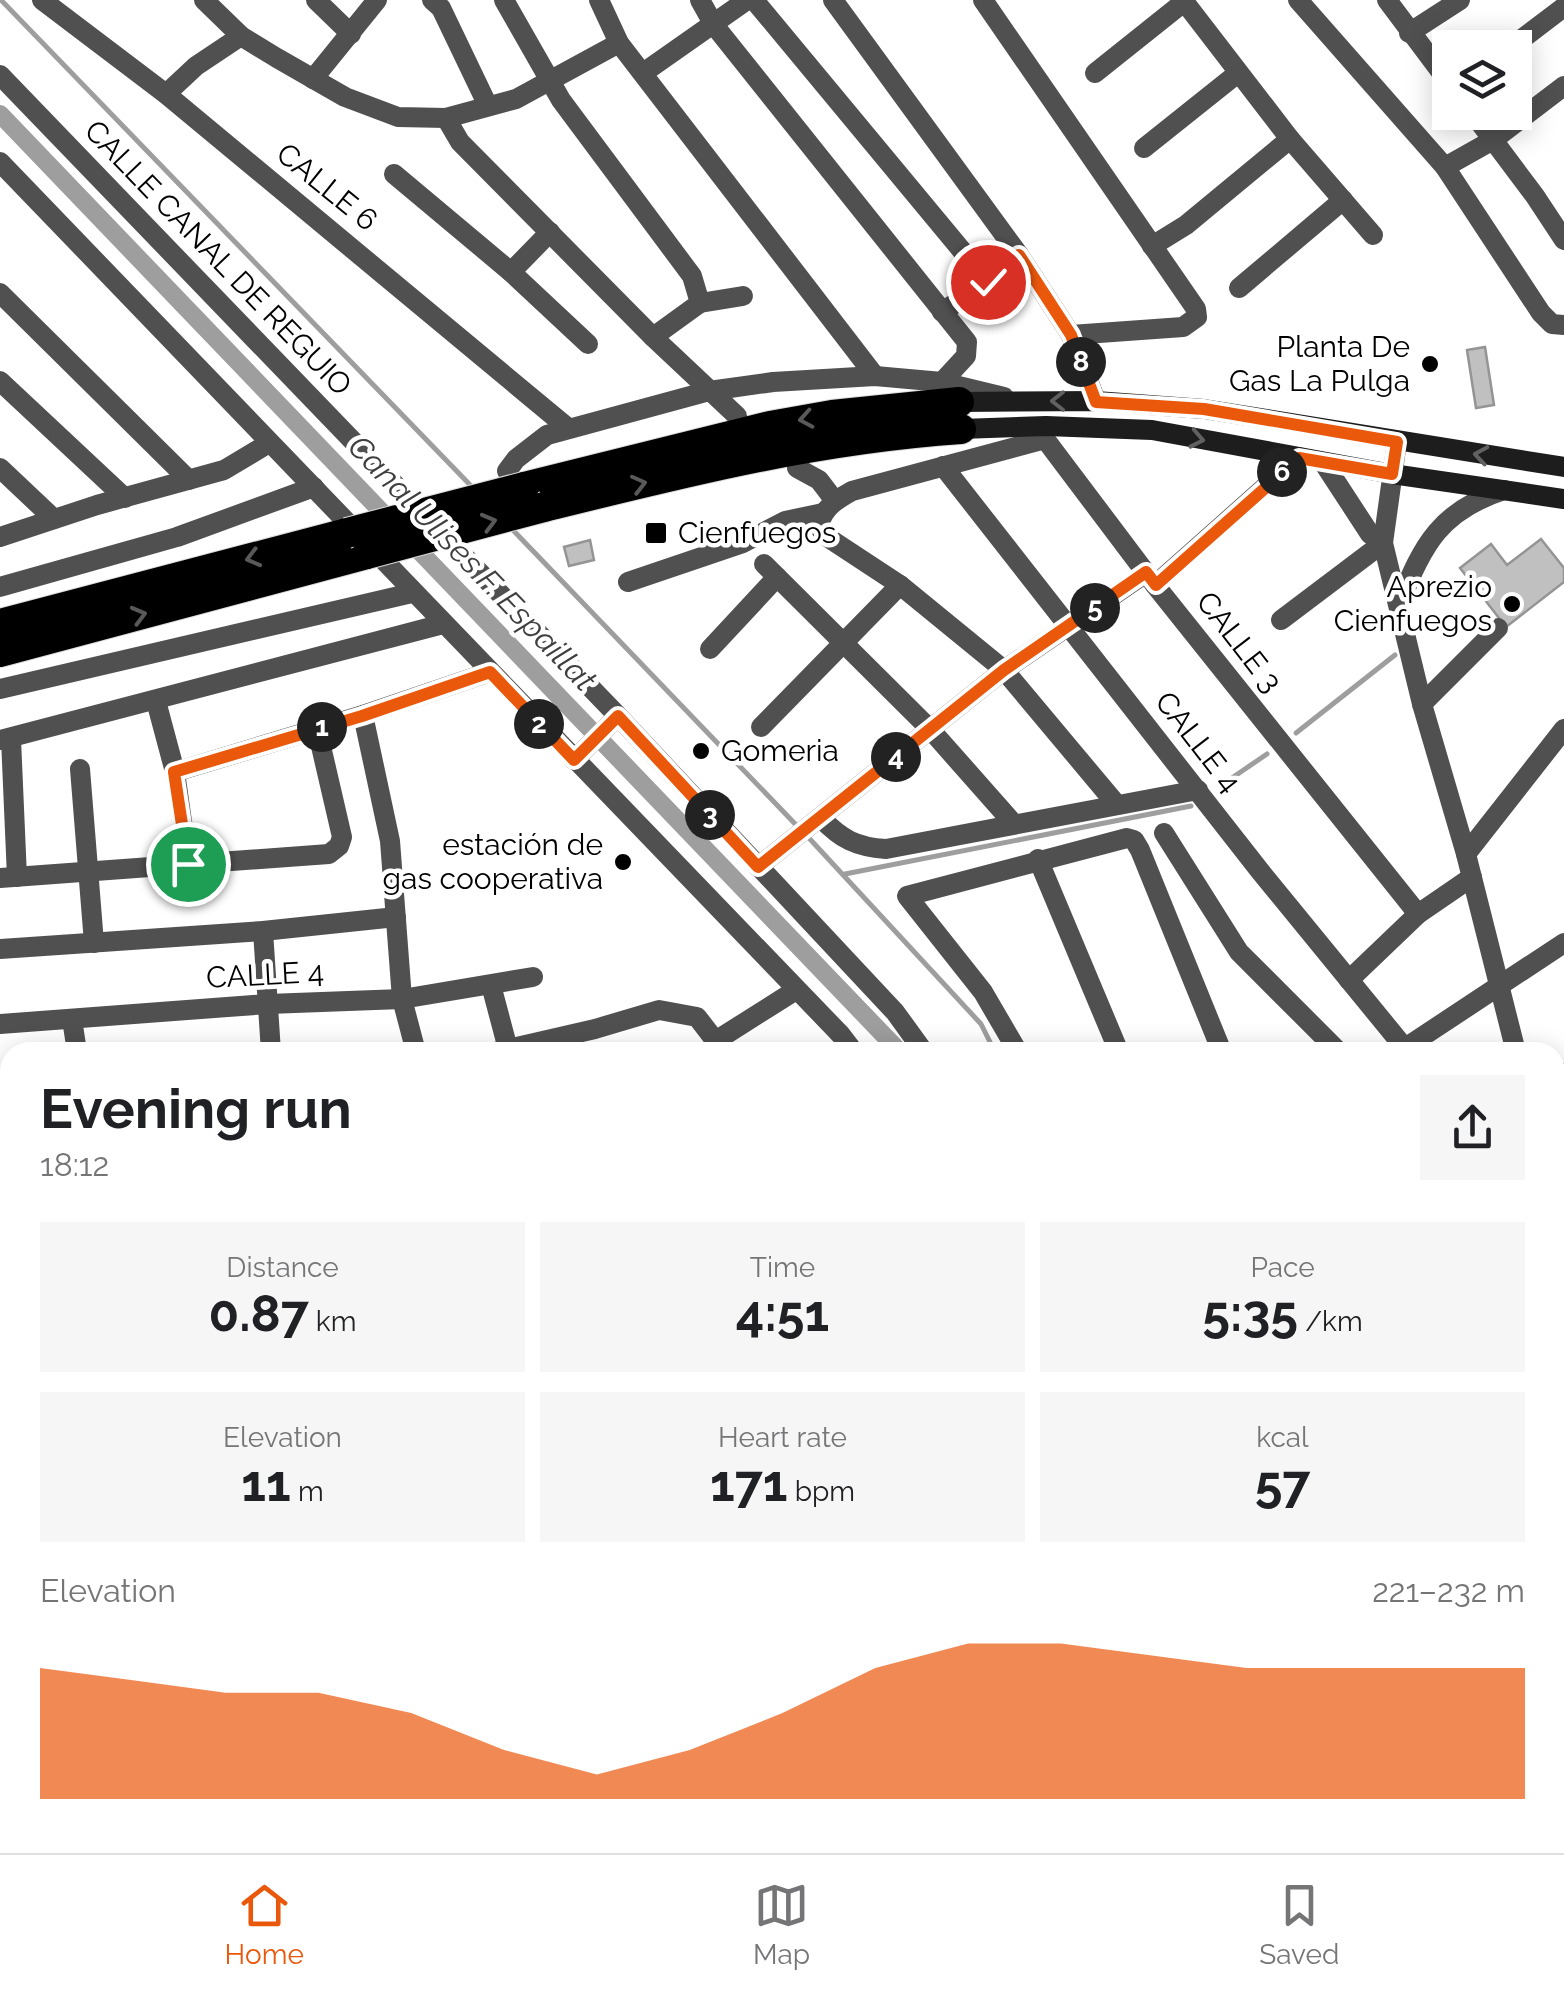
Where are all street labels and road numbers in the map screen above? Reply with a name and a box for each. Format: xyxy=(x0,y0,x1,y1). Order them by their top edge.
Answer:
street label: CALLE CANAL DE REGUIO xyxy=(78,113,359,402)
street label: CALLE 6 xyxy=(270,135,385,238)
street label: CALLE 3 xyxy=(1189,585,1289,699)
street label: CALLE 4 xyxy=(1148,684,1248,799)
street label: CALLE 4 xyxy=(205,954,325,995)

